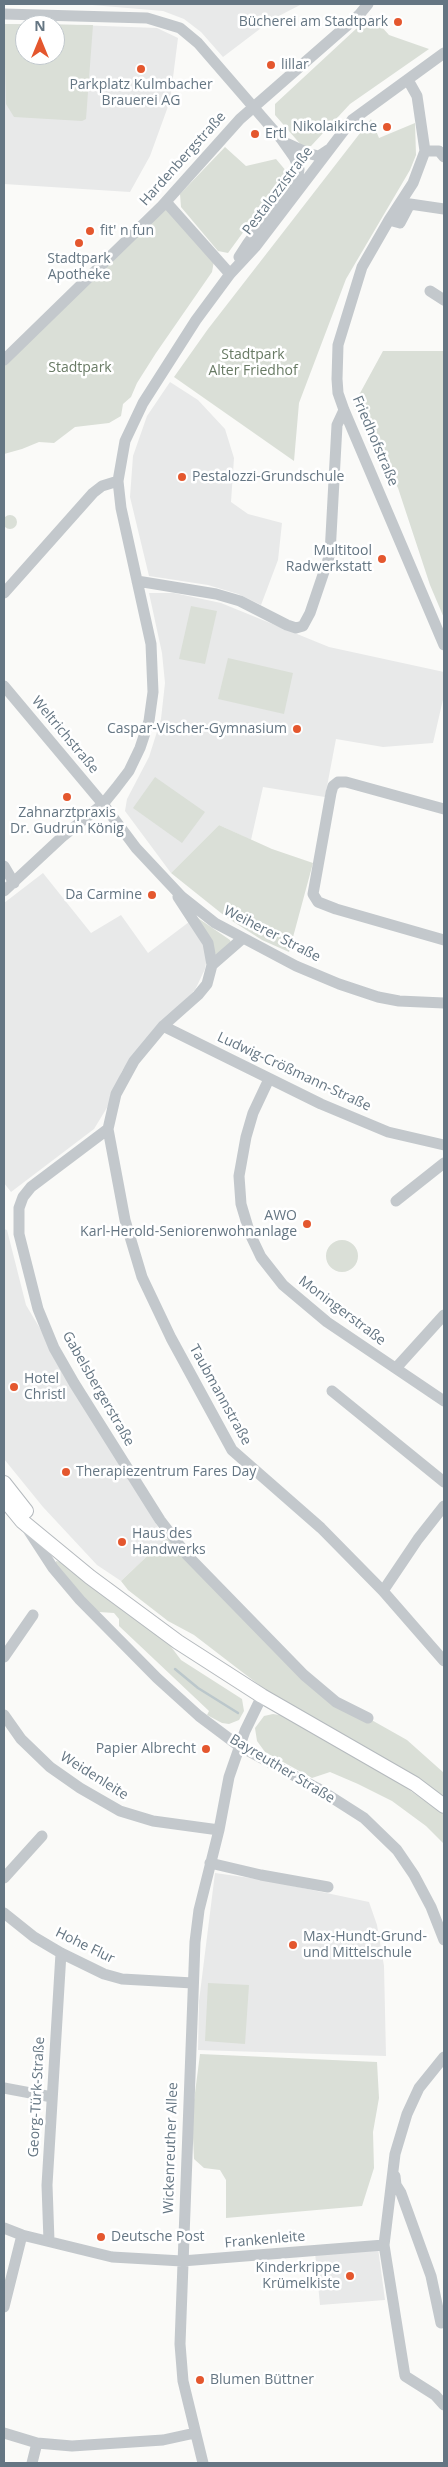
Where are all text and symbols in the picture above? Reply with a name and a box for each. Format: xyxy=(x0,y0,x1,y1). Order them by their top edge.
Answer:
place label: Bücherei am Stadtpark xyxy=(239,14,388,30)
north arrow xyxy=(15,15,65,65)
text: N xyxy=(34,16,46,35)
marker: Bücherei am Stadtpark xyxy=(392,16,404,28)
place label: lillar xyxy=(281,57,309,73)
marker: lillar xyxy=(265,59,277,71)
marker: Parkplatz Kulmbacher Brauerei AG xyxy=(135,63,147,75)
place label: Parkplatz Kulmbacher Brauerei AG xyxy=(69,77,213,110)
street label: Hardenbergstraße xyxy=(137,109,229,209)
place label: Nikolaikirche xyxy=(293,119,377,135)
marker: Nikolaikirche xyxy=(381,121,393,133)
place label: Ertl xyxy=(265,126,287,142)
marker: Ertl xyxy=(249,128,261,140)
street label: Pestalozzistraße xyxy=(239,144,317,238)
place label: fit' n fun xyxy=(100,223,154,239)
marker: fit' n fun xyxy=(84,225,96,237)
marker: Stadtpark Apotheke xyxy=(73,237,85,249)
place label: Stadtpark Apotheke xyxy=(47,251,111,284)
park label: Stadtpark Alter Friedhof xyxy=(208,347,298,380)
park label: Stadtpark xyxy=(48,360,112,376)
street label: Friedhofstraße xyxy=(348,393,402,489)
place label: Pestalozzi-Grundschule xyxy=(192,469,344,485)
marker: Pestalozzi-Grundschule xyxy=(176,471,188,483)
place label: Multitool Radwerkstatt xyxy=(286,543,372,576)
marker: Multitool Radwerkstatt xyxy=(376,553,388,565)
street label: Weltrichstraße xyxy=(28,693,102,777)
place label: Caspar-Vischer-Gymnasium xyxy=(107,721,287,737)
marker: Caspar-Vischer-Gymnasium xyxy=(291,723,303,735)
marker: Zahnarztpraxis Dr. Gudrun König xyxy=(61,791,73,803)
place label: Zahnarztpraxis Dr. Gudrun König xyxy=(10,805,124,838)
place label: Da Carmine xyxy=(65,887,142,903)
marker: Da Carmine xyxy=(146,889,158,901)
street label: Weiherer Straße xyxy=(221,902,323,966)
street label: Ludwig-Crößmann-Straße xyxy=(214,1029,374,1115)
place label: AWO Karl-Herold-Seniorenwohnanlage xyxy=(80,1208,297,1240)
marker: AWO Karl-Herold-Seniorenwohnanlage xyxy=(301,1218,313,1230)
street label: Moningerstraße xyxy=(295,1273,389,1349)
street label: Gabelsbergerstraße xyxy=(58,1329,138,1449)
street label: Taubmannstraße xyxy=(185,1342,255,1448)
place label: Hotel Christl xyxy=(24,1371,66,1404)
marker: Hotel Christl xyxy=(8,1381,20,1393)
place label: Therapiezentrum Fares Day xyxy=(76,1464,256,1480)
marker: Therapiezentrum Fares Day xyxy=(60,1466,72,1478)
place label: Haus des Handwerks xyxy=(132,1526,206,1558)
marker: Haus des Handwerks xyxy=(116,1536,128,1548)
street label: Bayreuther Straße xyxy=(226,1731,338,1807)
place label: Papier Albrecht xyxy=(96,1741,196,1757)
marker: Papier Albrecht xyxy=(200,1743,212,1755)
street label: Weidenleite xyxy=(57,1748,131,1804)
street label: Hohe Flur xyxy=(53,1924,117,1968)
place label: Max-Hundt-Grund- und Mittelschule xyxy=(303,1929,427,1961)
marker: Max-Hundt-Grund- und Mittelschule xyxy=(287,1939,299,1951)
street label: Georg-Türk-Straße xyxy=(25,2036,49,2158)
street label: Wickenreuther Allee xyxy=(160,2082,182,2214)
street label: Frankenleite xyxy=(224,2228,306,2252)
place label: Deutsche Post xyxy=(111,2229,205,2245)
marker: Deutsche Post xyxy=(95,2231,107,2243)
place label: Kinderkrippe Krümelkiste xyxy=(256,2260,340,2292)
marker: Kinderkrippe Krümelkiste xyxy=(344,2270,356,2282)
place label: Blumen Büttner xyxy=(210,2372,314,2388)
marker: Blumen Büttner xyxy=(194,2374,206,2386)

